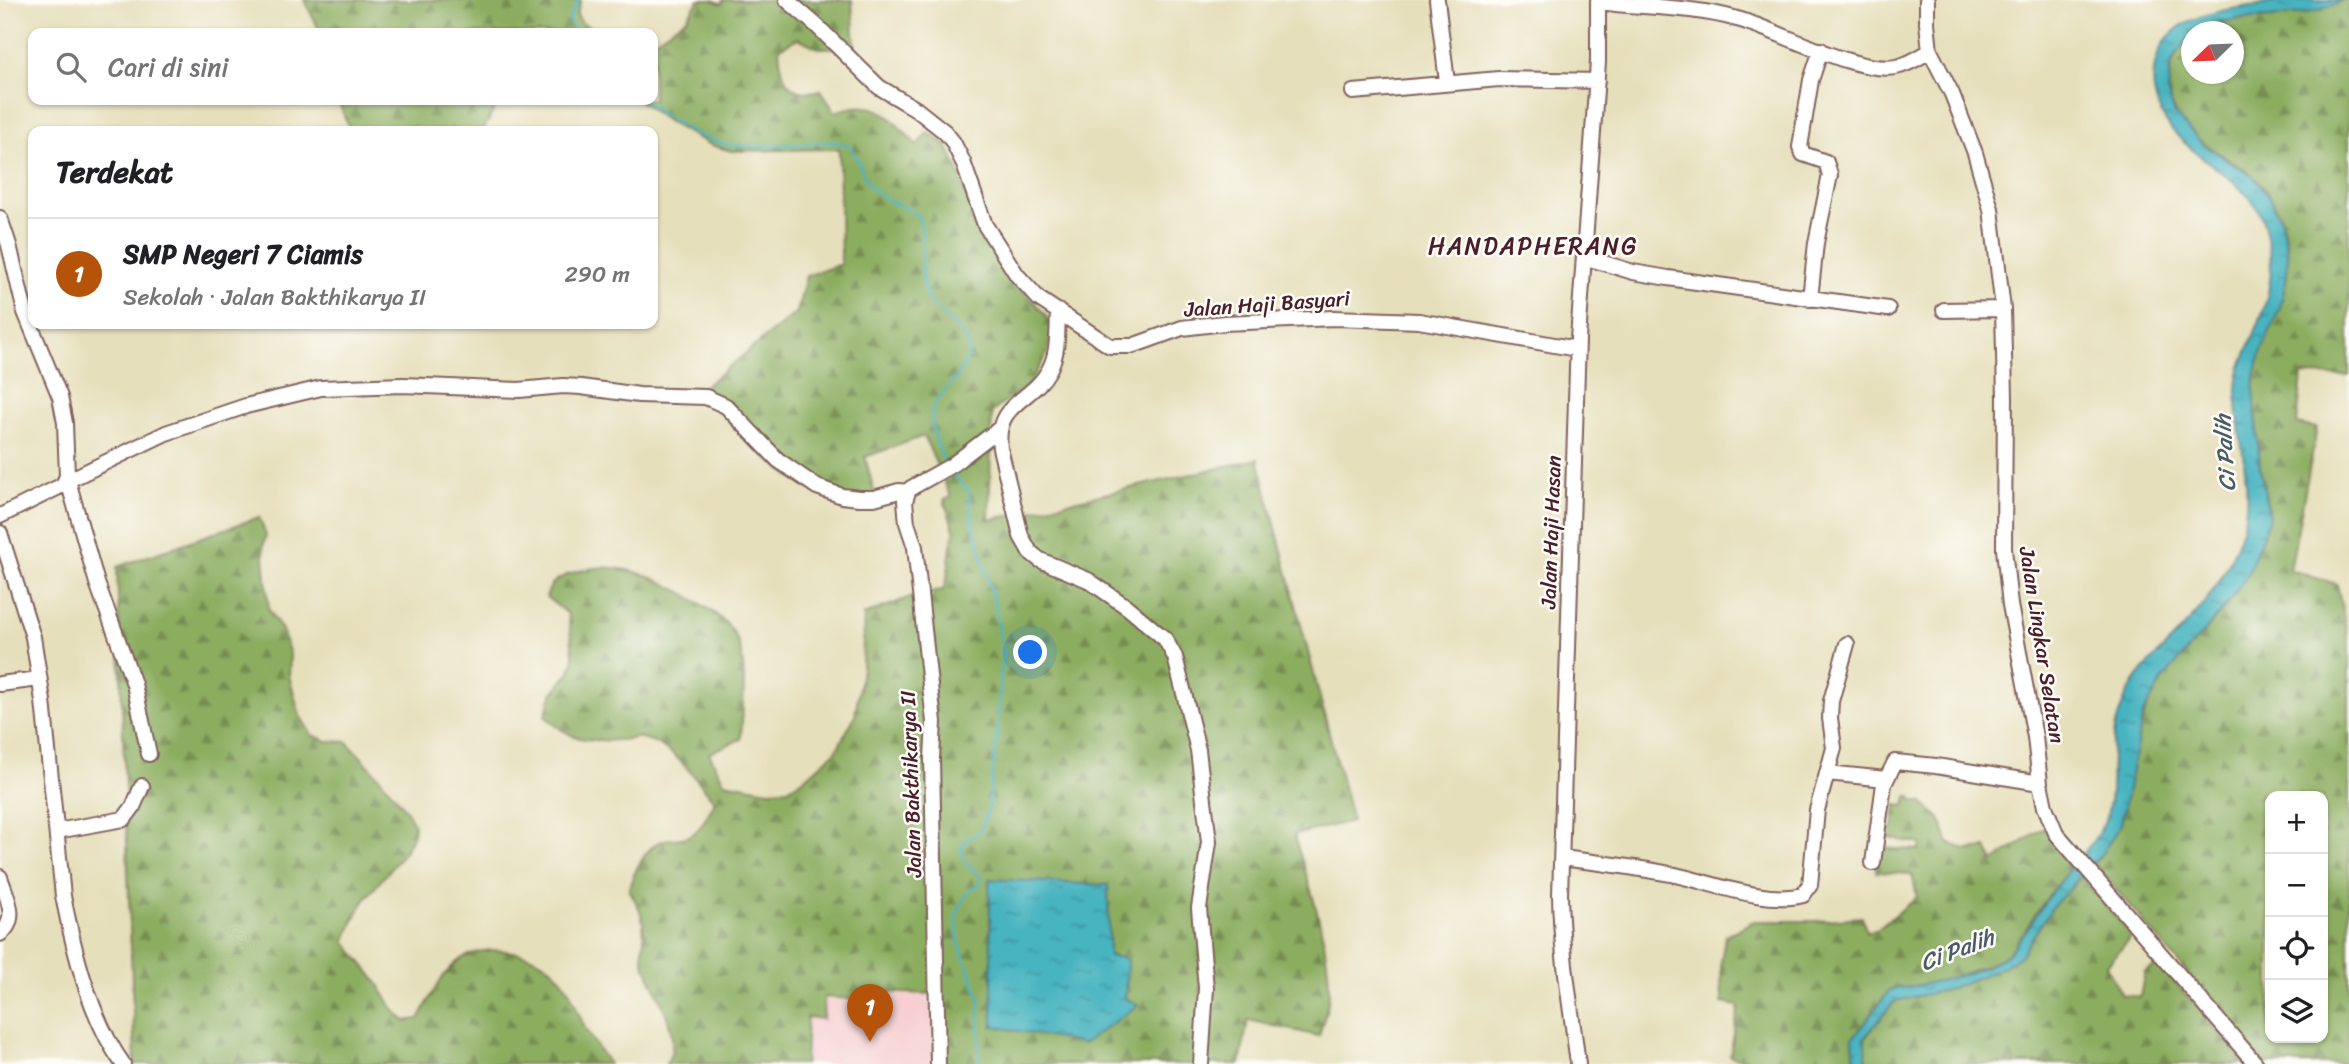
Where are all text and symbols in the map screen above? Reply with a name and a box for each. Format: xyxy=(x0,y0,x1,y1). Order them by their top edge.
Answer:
north arrow xyxy=(2181,21,2244,84)
search box xyxy=(28,28,658,105)
text: Cari di sini xyxy=(108,44,229,90)
icon: search xyxy=(52,48,90,86)
text: Terdekat xyxy=(56,145,173,199)
district label: HANDAPHERANG xyxy=(1428,225,1638,267)
text: SMP Negeri 7 Ciamis xyxy=(123,231,363,277)
text: 1 xyxy=(74,254,84,295)
text: 290 m xyxy=(564,254,630,295)
text: Sekolah · Jalan Bakthikarya II xyxy=(123,277,426,318)
street label: Jalan Haji Basyari xyxy=(1182,279,1352,329)
water label: Ci Palih xyxy=(2202,411,2248,493)
street label: Jalan Haji Hasan xyxy=(1529,455,1573,610)
street label: Jalan Lingkar Selatan xyxy=(2008,543,2076,746)
your location xyxy=(1013,635,1047,669)
street label: Jalan Bakthikarya II xyxy=(889,689,933,879)
map controls xyxy=(2265,791,2328,1043)
button: + xyxy=(2265,791,2328,854)
button: − xyxy=(2265,854,2328,917)
water label: Ci Palih xyxy=(1914,916,2002,983)
button: locate xyxy=(2265,917,2328,980)
button: layers xyxy=(2265,980,2328,1043)
pin: 1 xyxy=(847,984,893,1042)

